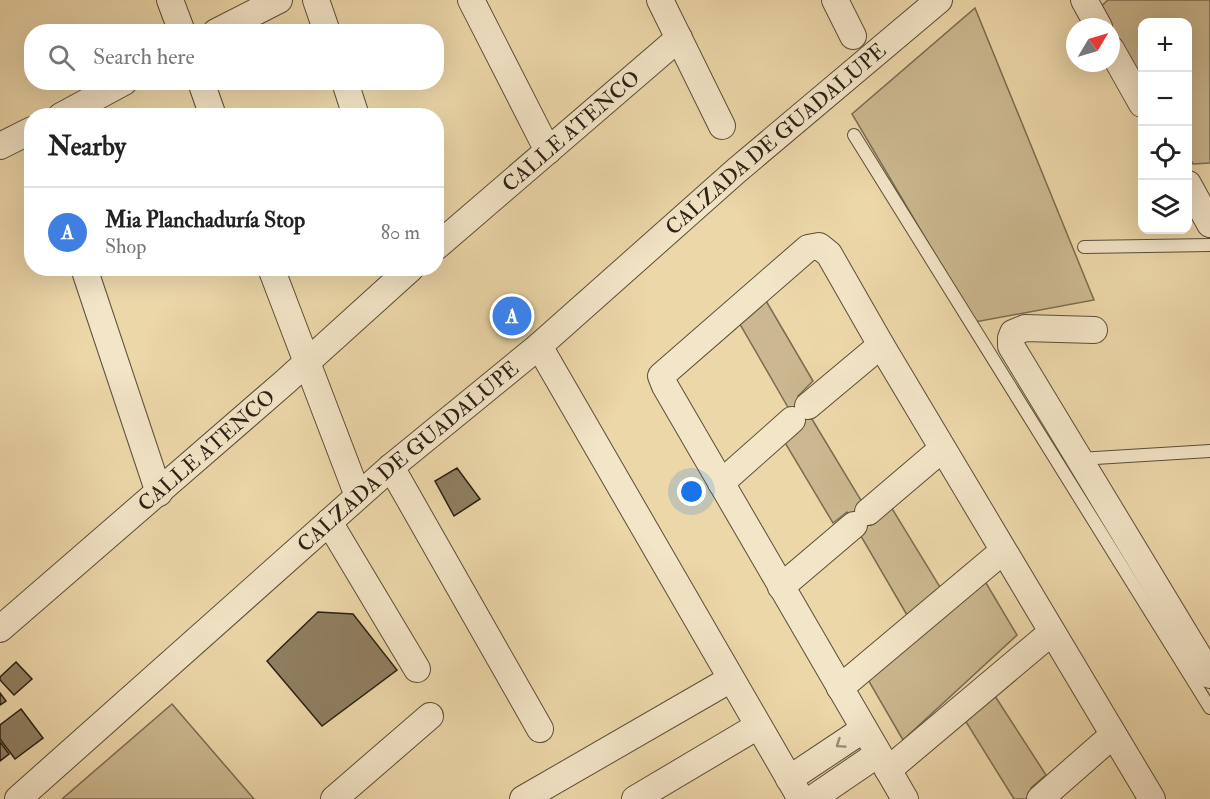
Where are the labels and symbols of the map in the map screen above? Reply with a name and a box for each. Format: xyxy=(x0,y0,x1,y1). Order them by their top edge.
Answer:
north arrow xyxy=(1066,18,1120,72)
street label: CALZADA DE GUADALUPE xyxy=(660,37,892,241)
street label: CALLE ATENCO xyxy=(497,64,645,198)
pin: A xyxy=(492,294,532,338)
street label: CALZADA DE GUADALUPE xyxy=(291,355,524,558)
street label: CALLE ATENCO xyxy=(132,383,281,517)
your location xyxy=(677,477,706,506)
one-way arrow xyxy=(836,737,847,748)

